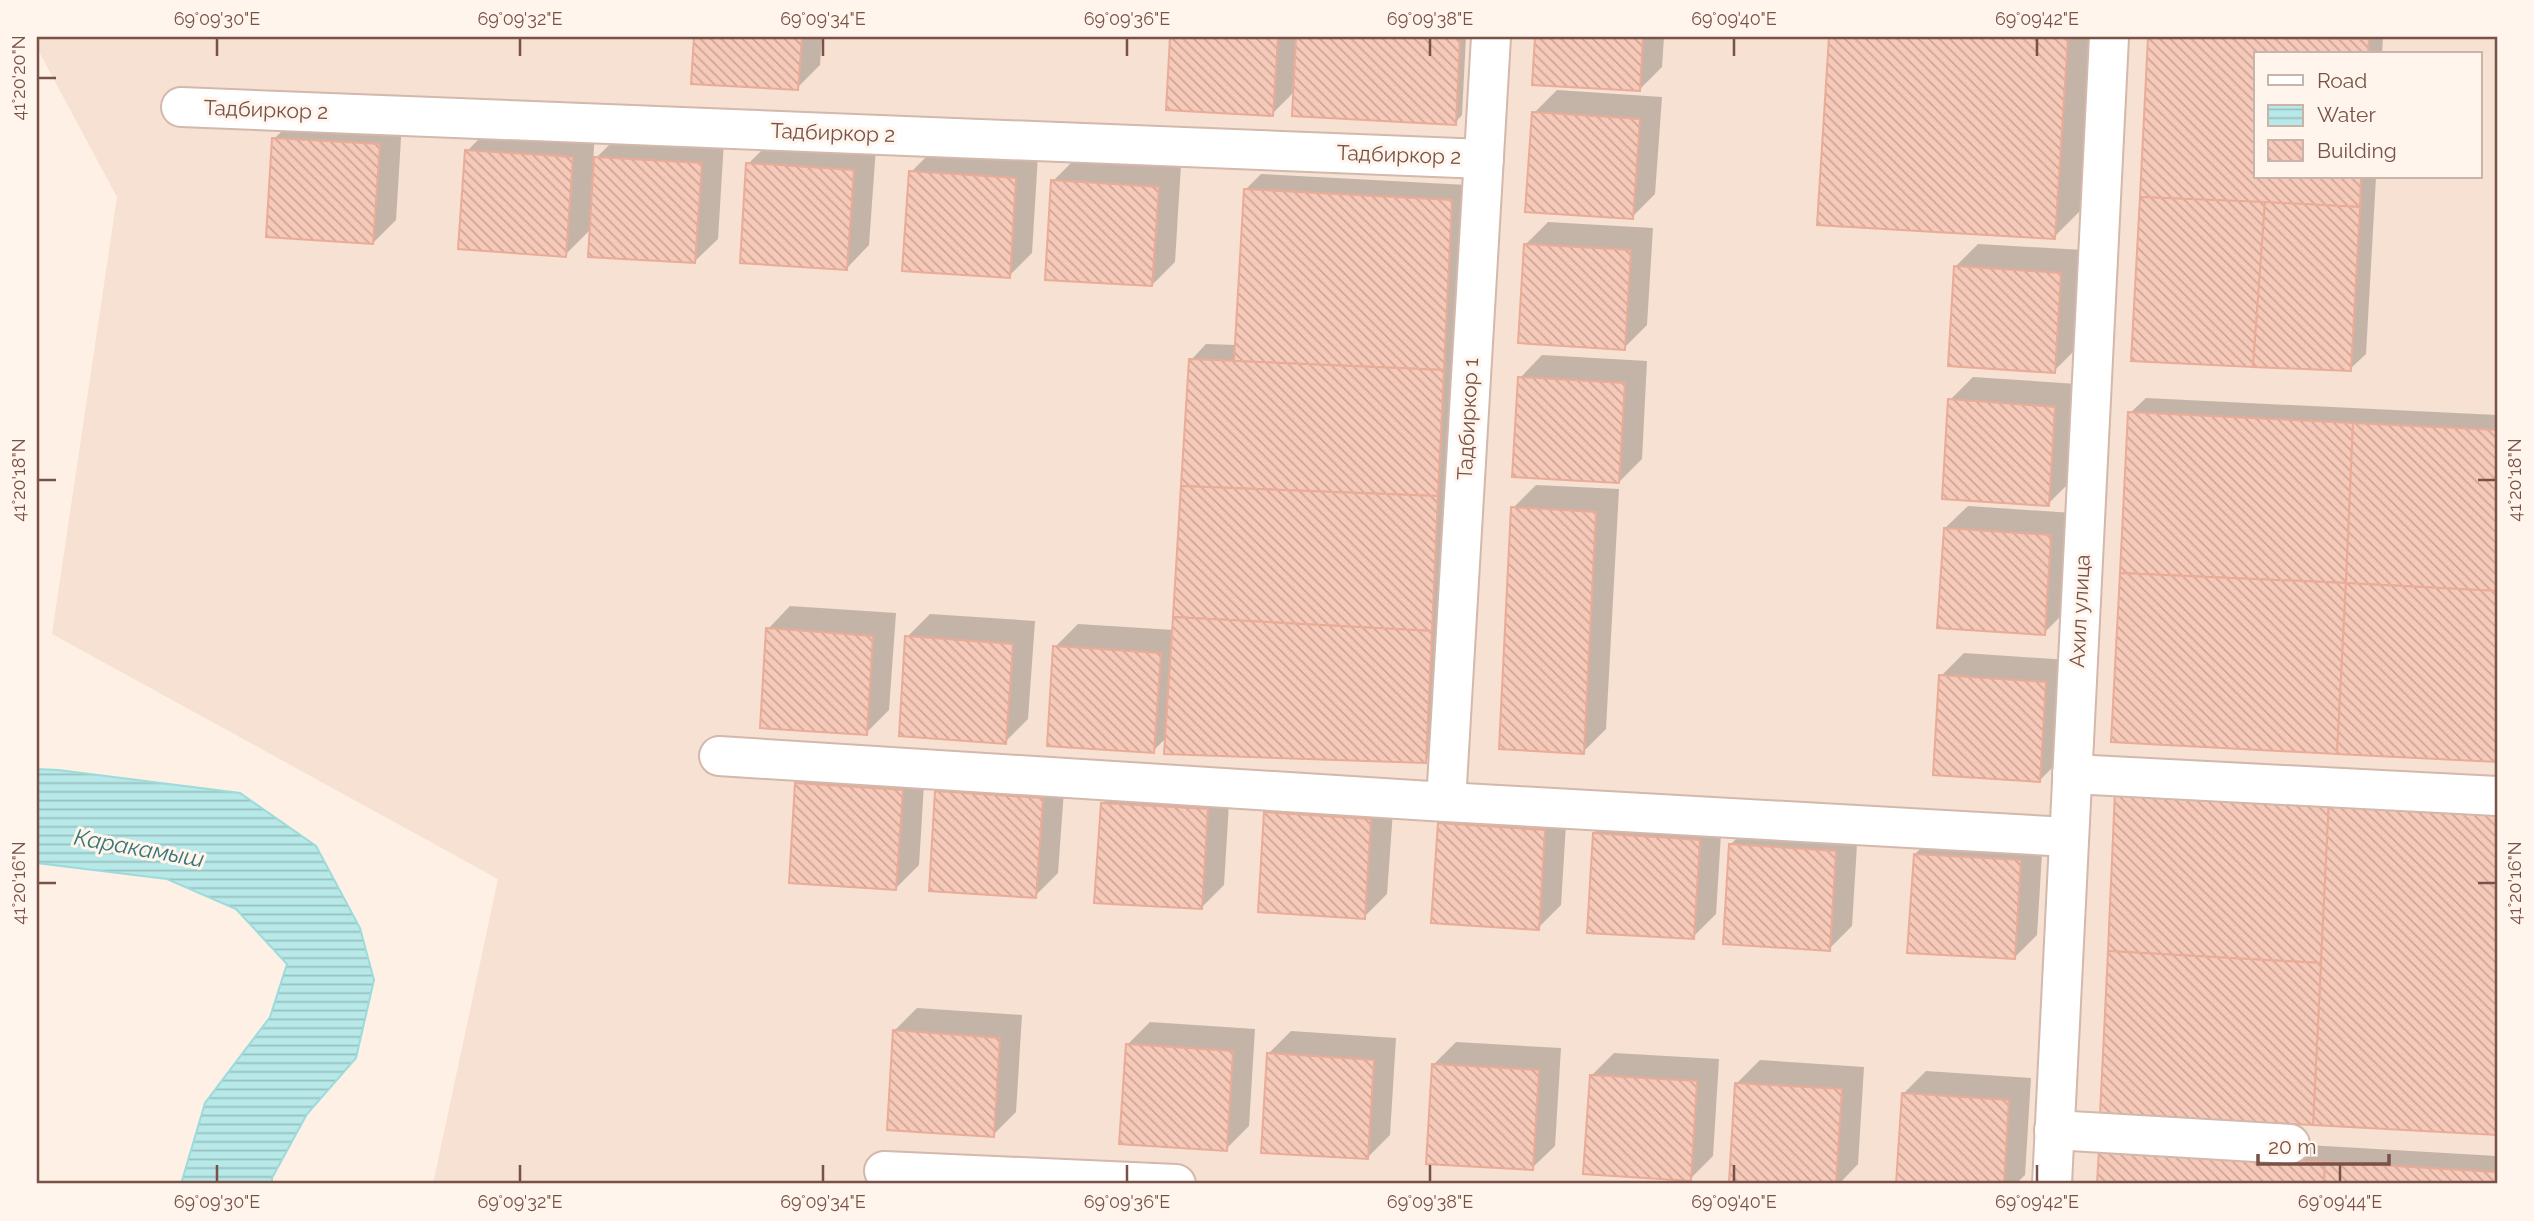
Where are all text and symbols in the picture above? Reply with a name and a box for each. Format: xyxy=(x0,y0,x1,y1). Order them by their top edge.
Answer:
text: 69°09'30"E xyxy=(174,8,260,29)
text: 69°09'32"E xyxy=(477,8,563,29)
text: 69°09'34"E xyxy=(780,8,866,29)
text: 69°09'36"E xyxy=(1084,8,1170,29)
text: 69°09'38"E xyxy=(1387,8,1473,29)
text: 69°09'40"E xyxy=(1691,8,1777,29)
text: 69°09'42"E xyxy=(1995,8,2079,29)
text: 41°20'20"N xyxy=(8,35,29,121)
legend xyxy=(2254,52,2482,178)
text: Road xyxy=(2317,68,2367,93)
street label: Тадбиркор 2 xyxy=(203,95,329,124)
text: Water xyxy=(2317,102,2376,127)
street label: Тадбиркор 2 xyxy=(770,118,896,147)
text: Building xyxy=(2317,138,2397,163)
street label: Тадбиркор 2 xyxy=(1336,140,1462,169)
street label: Тадбиркор 1 xyxy=(1452,357,1483,481)
text: 41°20'18"N xyxy=(8,438,29,522)
text: 41°20'18"N xyxy=(2504,438,2525,522)
street label: Ахил улица xyxy=(2064,554,2095,668)
water label: Каракамыш xyxy=(72,823,206,872)
text: 41°20'16"N xyxy=(8,841,29,925)
text: 41°20'16"N xyxy=(2504,841,2525,925)
scale bar xyxy=(2258,1123,2389,1167)
text: 20 m xyxy=(2268,1134,2316,1159)
text: 69°09'30"E xyxy=(174,1191,260,1212)
text: 69°09'32"E xyxy=(477,1191,563,1212)
text: 69°09'34"E xyxy=(780,1191,866,1212)
text: 69°09'36"E xyxy=(1084,1191,1170,1212)
text: 69°09'38"E xyxy=(1387,1191,1473,1212)
text: 69°09'40"E xyxy=(1691,1191,1777,1212)
text: 69°09'42"E xyxy=(1995,1191,2079,1212)
text: 69°09'44"E xyxy=(2298,1191,2382,1212)

